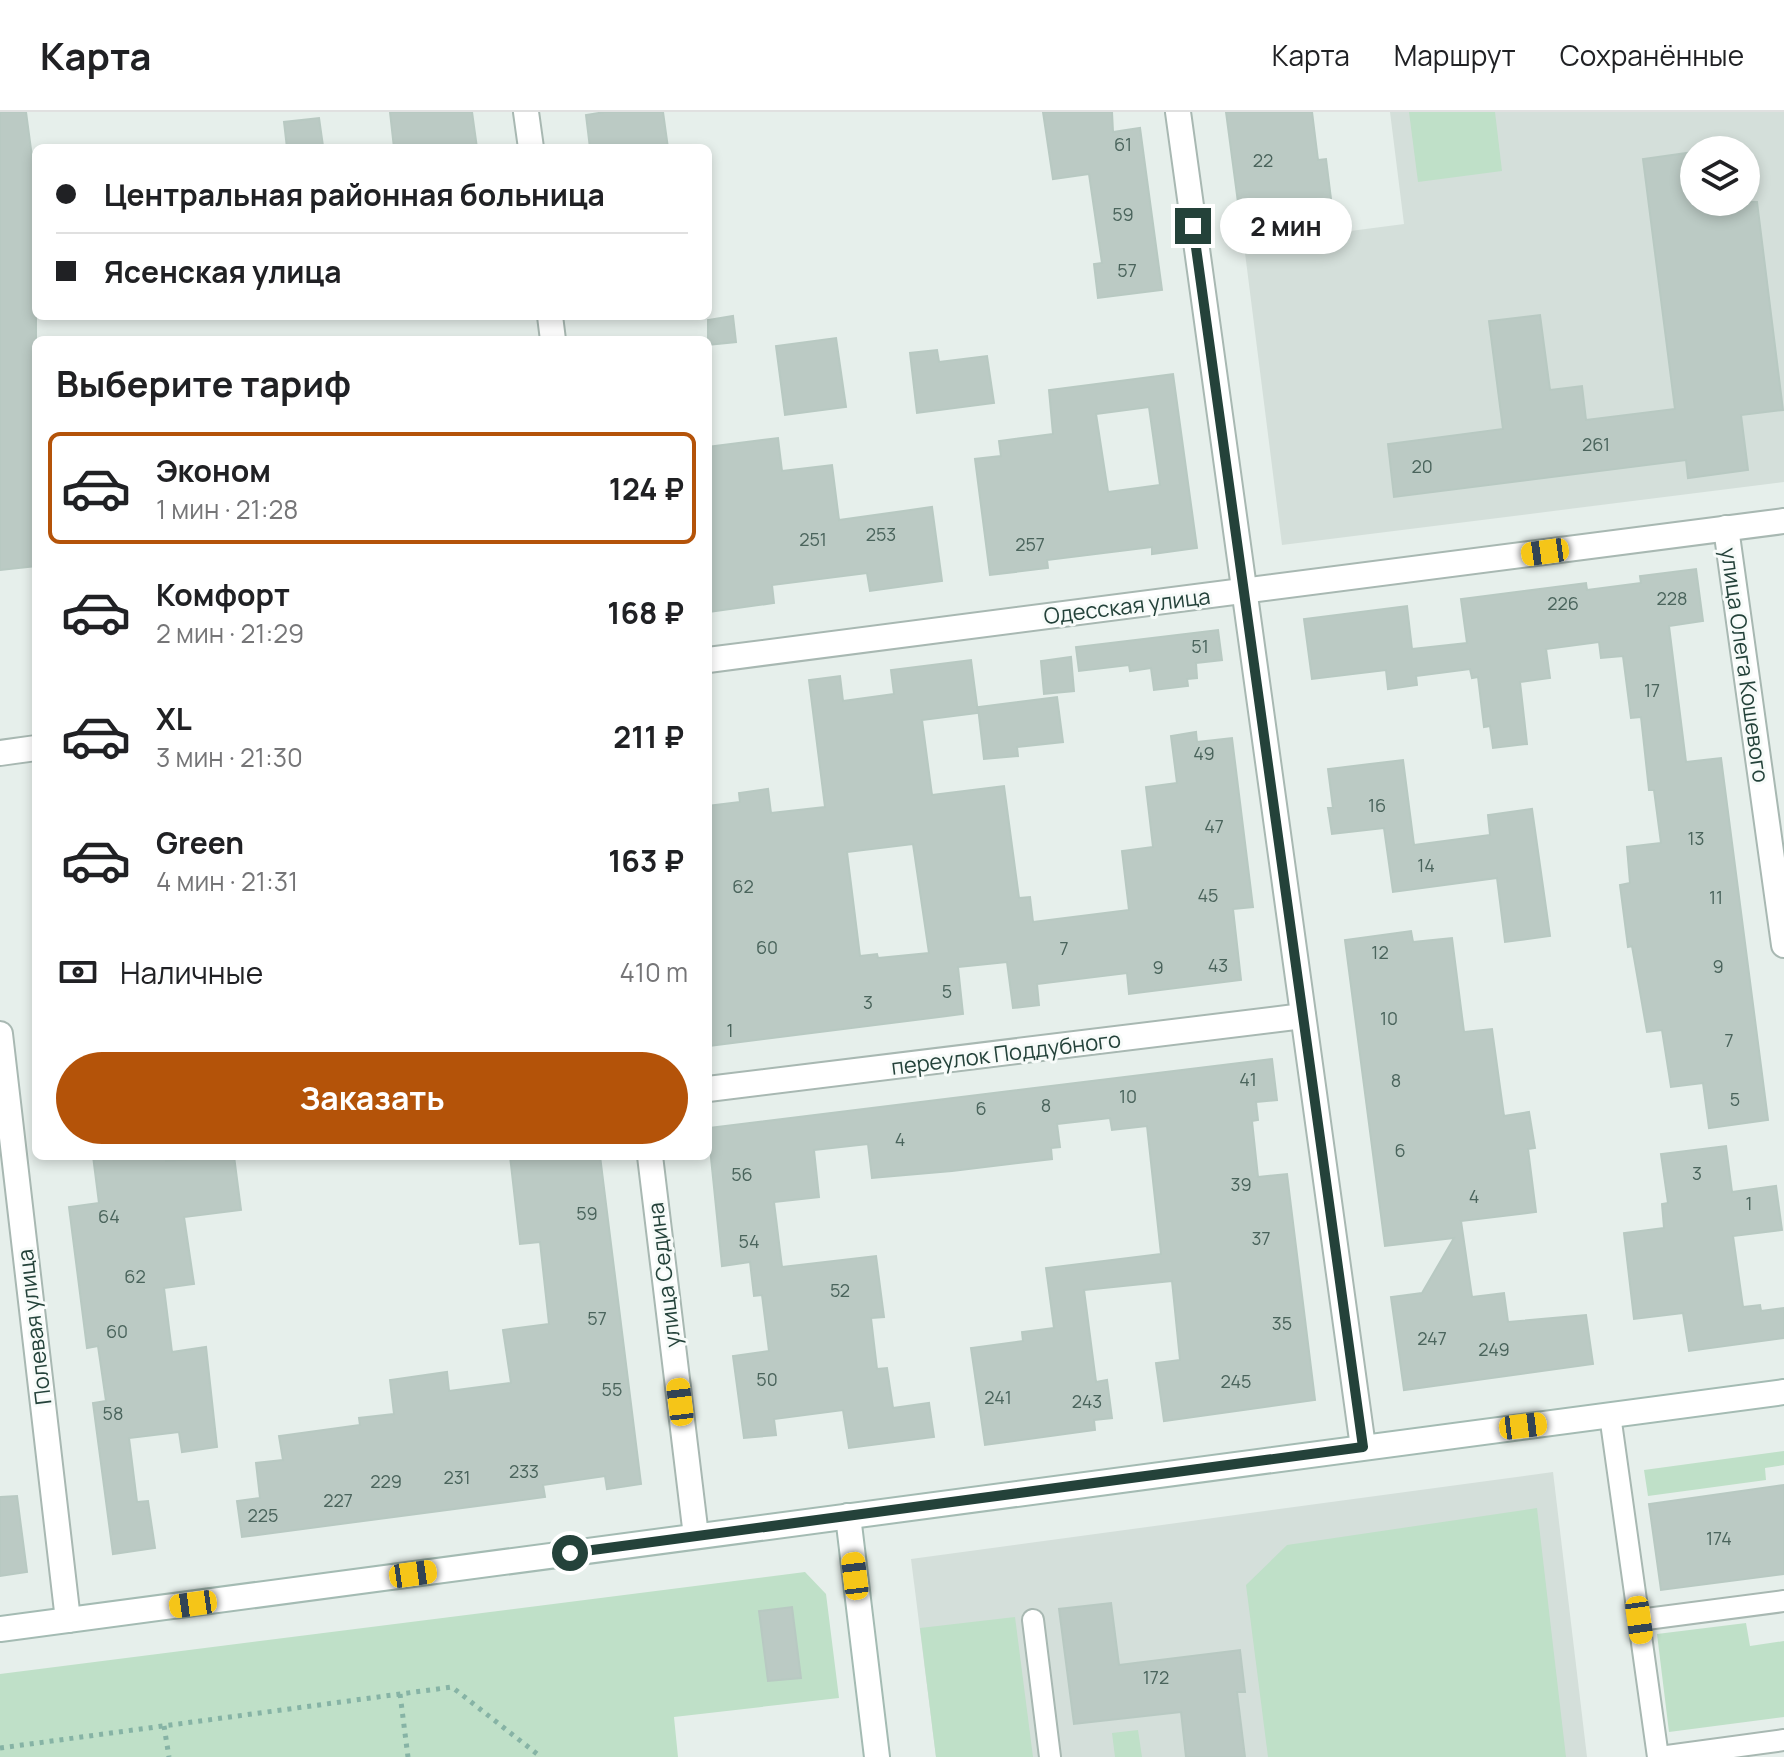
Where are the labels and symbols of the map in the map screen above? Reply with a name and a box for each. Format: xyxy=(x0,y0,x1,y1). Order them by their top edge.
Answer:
house number: 61 xyxy=(1114,132,1132,156)
house number: 22 xyxy=(1253,148,1273,172)
callout: 2 мин xyxy=(1221,198,1353,254)
house number: 59 xyxy=(1112,202,1134,226)
route end xyxy=(1175,208,1211,244)
house number: 57 xyxy=(1117,258,1137,282)
house number: 261 xyxy=(1582,432,1610,456)
house number: 20 xyxy=(1411,454,1433,478)
house number: 253 xyxy=(866,522,896,546)
house number: 251 xyxy=(799,527,827,551)
house number: 257 xyxy=(1015,532,1045,556)
car xyxy=(1520,537,1570,567)
street label: улица Олега Кошевого xyxy=(1714,546,1776,784)
street label: Одесская улица xyxy=(1042,581,1212,631)
house number: 228 xyxy=(1657,586,1687,610)
house number: 226 xyxy=(1547,591,1579,615)
house number: 51 xyxy=(1191,634,1209,658)
house number: 17 xyxy=(1644,678,1660,702)
house number: 49 xyxy=(1193,741,1215,765)
house number: 16 xyxy=(1368,793,1386,817)
house number: 47 xyxy=(1204,814,1224,838)
house number: 13 xyxy=(1688,826,1704,850)
house number: 14 xyxy=(1417,853,1435,877)
house number: 62 xyxy=(732,874,754,898)
house number: 45 xyxy=(1197,883,1219,907)
house number: 11 xyxy=(1709,885,1723,909)
house number: 60 xyxy=(756,935,778,959)
house number: 7 xyxy=(1059,936,1069,960)
house number: 12 xyxy=(1371,940,1389,964)
house number: 43 xyxy=(1208,953,1228,977)
house number: 9 xyxy=(1712,954,1724,978)
house number: 9 xyxy=(1152,955,1164,979)
house number: 5 xyxy=(942,979,952,1003)
house number: 3 xyxy=(863,990,873,1014)
house number: 10 xyxy=(1380,1006,1398,1030)
house number: 1 xyxy=(726,1018,734,1042)
street label: переулок Поддубного xyxy=(889,1024,1123,1082)
house number: 7 xyxy=(1724,1028,1734,1052)
house number: 41 xyxy=(1239,1067,1257,1091)
house number: 8 xyxy=(1391,1068,1401,1092)
house number: 10 xyxy=(1119,1084,1137,1108)
house number: 5 xyxy=(1730,1087,1740,1111)
house number: 8 xyxy=(1041,1093,1051,1117)
house number: 6 xyxy=(975,1096,987,1120)
house number: 4 xyxy=(895,1127,905,1151)
house number: 6 xyxy=(1394,1138,1406,1162)
house number: 3 xyxy=(1692,1161,1702,1185)
house number: 56 xyxy=(731,1162,753,1186)
house number: 39 xyxy=(1230,1172,1252,1196)
house number: 4 xyxy=(1469,1184,1479,1208)
house number: 1 xyxy=(1745,1191,1753,1215)
house number: 59 xyxy=(576,1201,598,1225)
street label: улица Седина xyxy=(640,1201,688,1349)
house number: 64 xyxy=(98,1204,120,1228)
house number: 37 xyxy=(1252,1226,1271,1250)
house number: 54 xyxy=(738,1229,760,1253)
street label: Полевая улица xyxy=(10,1248,58,1406)
house number: 62 xyxy=(124,1264,146,1288)
house number: 52 xyxy=(830,1278,850,1302)
house number: 57 xyxy=(587,1306,607,1330)
house number: 35 xyxy=(1272,1311,1292,1335)
house number: 60 xyxy=(106,1319,128,1343)
house number: 247 xyxy=(1417,1326,1447,1350)
house number: 249 xyxy=(1478,1337,1510,1361)
house number: 50 xyxy=(756,1367,778,1391)
house number: 245 xyxy=(1221,1369,1251,1393)
house number: 55 xyxy=(602,1377,622,1401)
car xyxy=(665,1377,695,1427)
house number: 241 xyxy=(984,1385,1012,1409)
house number: 243 xyxy=(1072,1389,1102,1413)
house number: 58 xyxy=(103,1401,123,1425)
car xyxy=(1498,1411,1548,1441)
house number: 233 xyxy=(509,1459,539,1483)
house number: 231 xyxy=(443,1465,471,1489)
house number: 229 xyxy=(370,1469,402,1493)
house number: 227 xyxy=(323,1488,353,1512)
house number: 225 xyxy=(248,1503,278,1527)
house number: 174 xyxy=(1706,1526,1732,1550)
route start xyxy=(552,1535,588,1571)
car xyxy=(840,1551,870,1601)
car xyxy=(388,1559,438,1589)
car xyxy=(168,1589,218,1619)
car xyxy=(1624,1595,1654,1645)
house number: 172 xyxy=(1143,1665,1169,1689)

